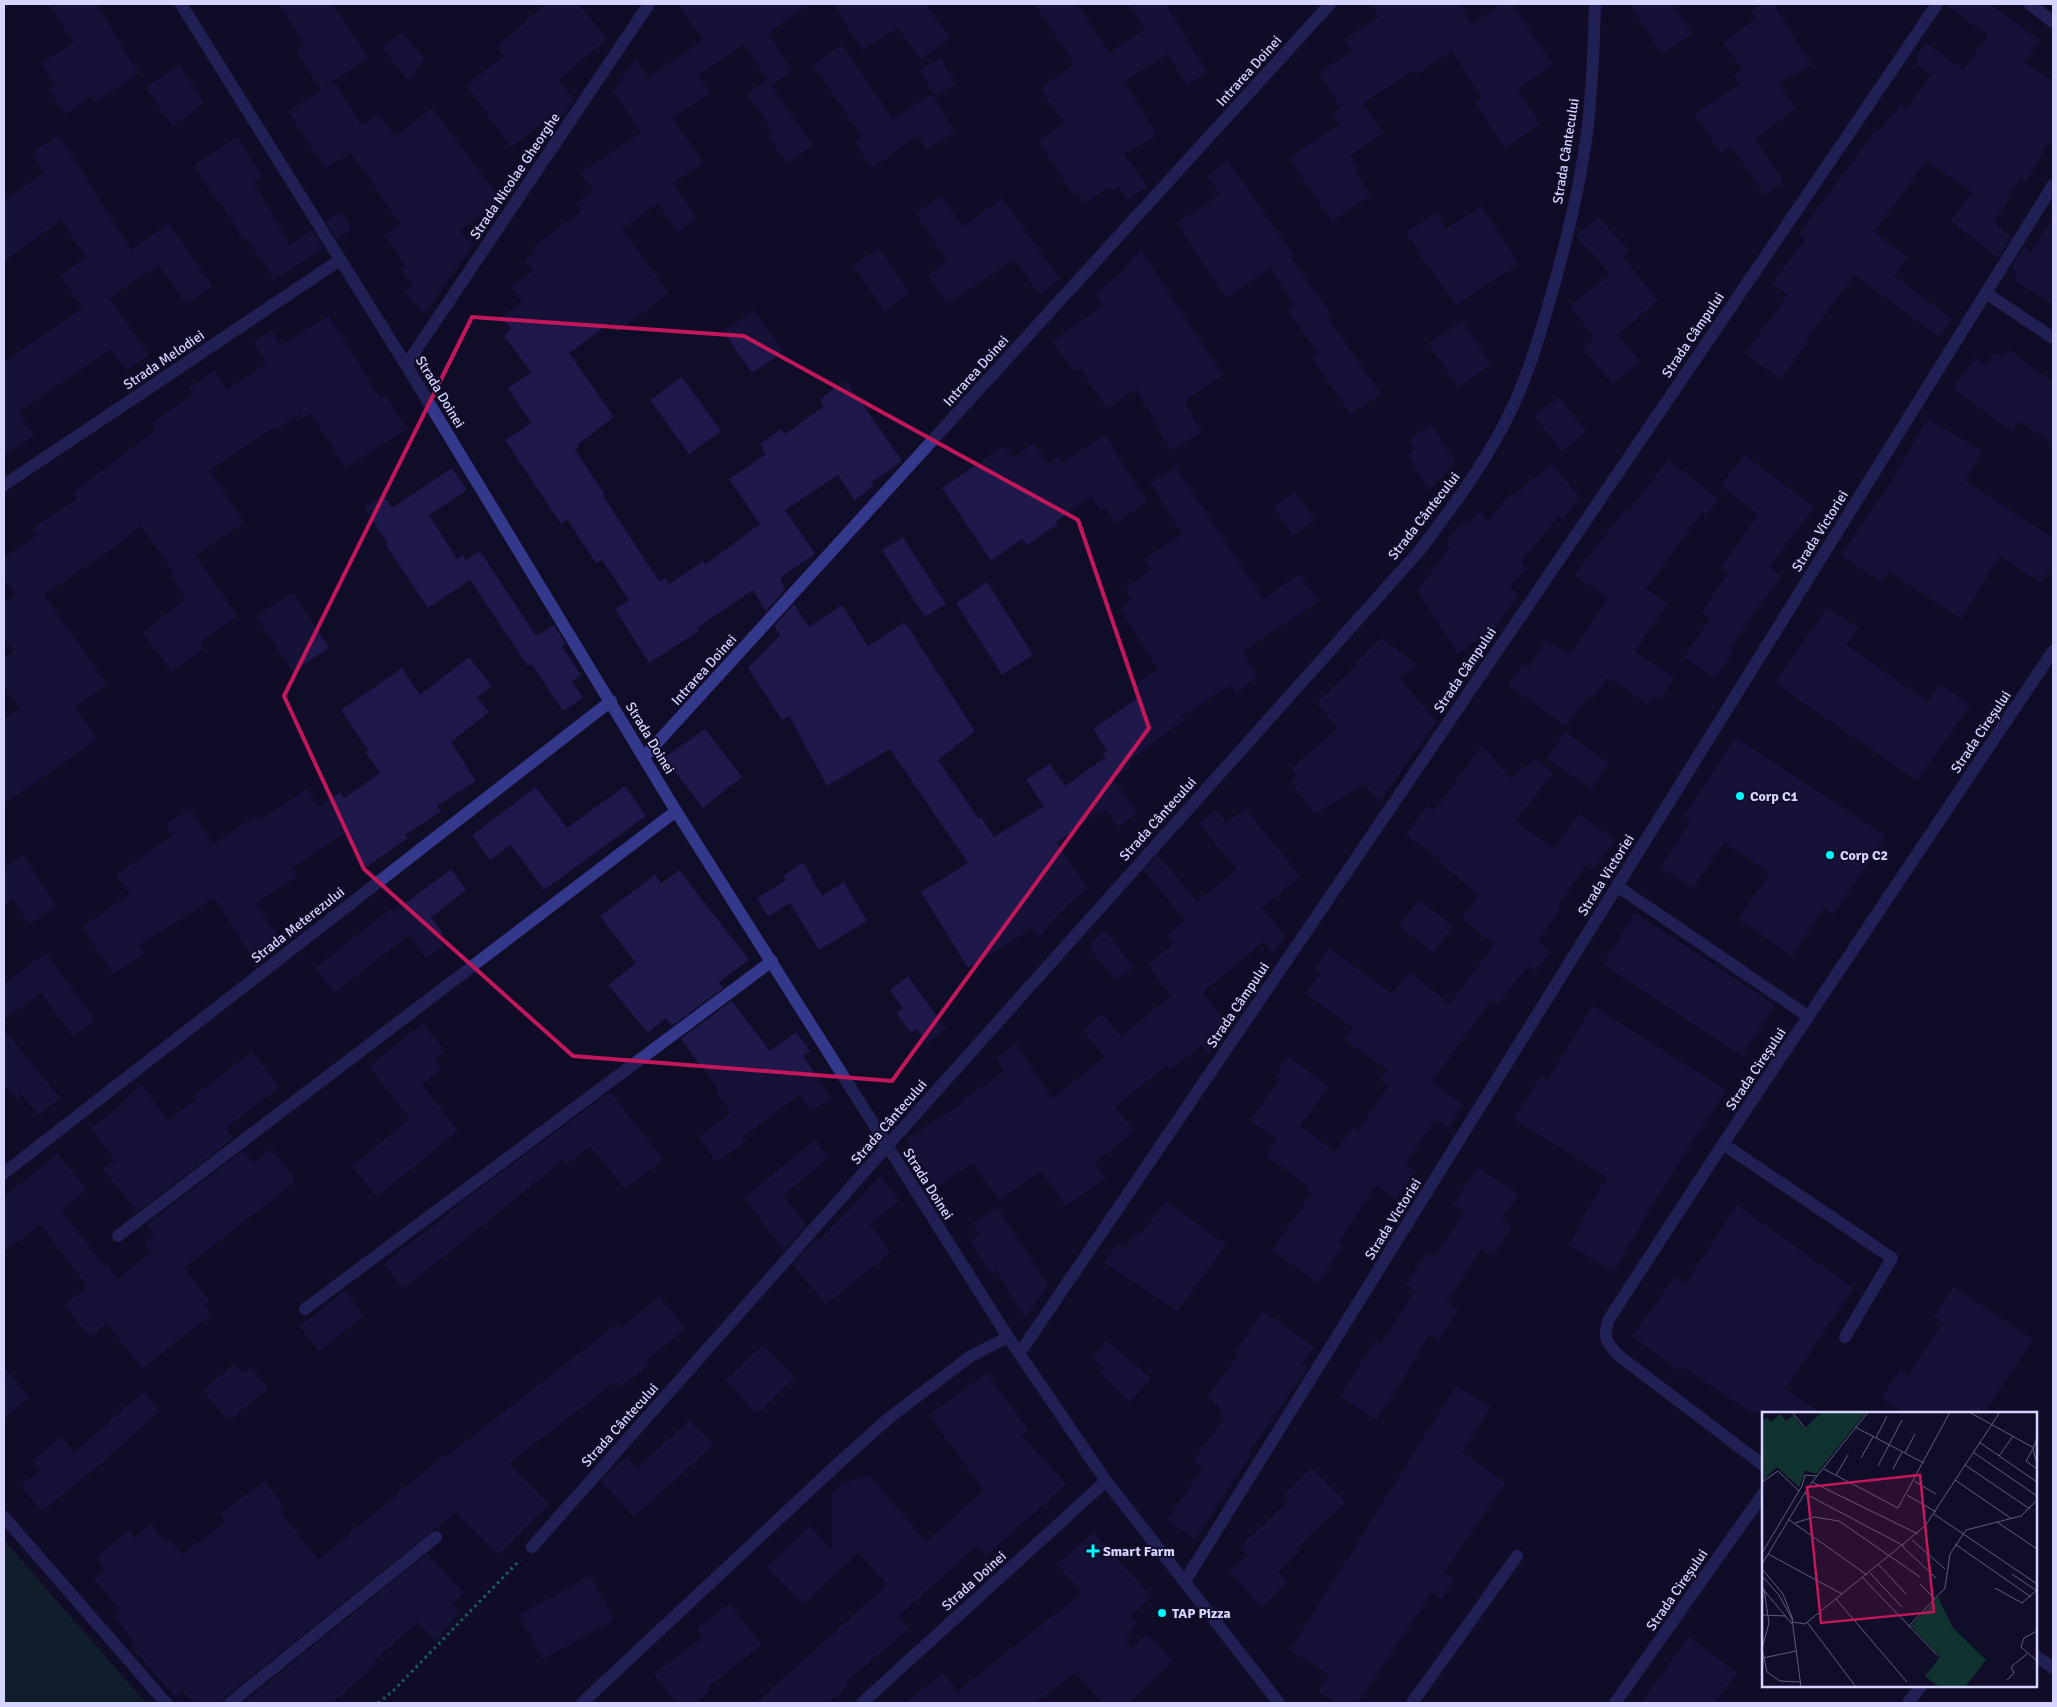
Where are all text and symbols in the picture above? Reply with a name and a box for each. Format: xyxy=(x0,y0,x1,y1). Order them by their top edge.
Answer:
street label: Intrarea Doinei xyxy=(1213,32,1285,110)
street label: Strada Cântecului xyxy=(1549,97,1583,205)
street label: Strada Nicolae Gheorghe xyxy=(466,110,564,242)
street label: Strada Câmpului xyxy=(1658,289,1728,381)
street label: Strada Melodiei xyxy=(120,327,208,393)
street label: Intrarea Doinei xyxy=(940,332,1012,410)
street label: Strada Doinei xyxy=(412,353,468,431)
street label: Strada Cântecului xyxy=(1384,469,1464,563)
street label: Strada Victoriei xyxy=(1788,487,1852,575)
street label: Strada Câmpului xyxy=(1430,624,1500,716)
street label: Intrarea Doinei xyxy=(668,631,740,709)
street label: Strada Cireșului xyxy=(1947,688,2015,776)
street label: Strada Doinei xyxy=(622,699,678,777)
street label: Strada Cântecului xyxy=(1116,774,1200,864)
place label: Corp C1 xyxy=(1750,788,1798,805)
marker: Corp C1 xyxy=(1734,790,1746,802)
street label: Strada Victoriei xyxy=(1574,831,1638,919)
place label: Corp C2 xyxy=(1840,847,1888,864)
marker: Corp C2 xyxy=(1824,849,1836,861)
street label: Strada Meterezului xyxy=(248,883,348,967)
street label: Strada Câmpului xyxy=(1203,959,1273,1051)
street label: Strada Cireșului xyxy=(1722,1025,1790,1113)
street label: Strada Cântecului xyxy=(848,1076,930,1168)
street label: Strada Doinei xyxy=(899,1145,957,1223)
street label: Strada Victoriei xyxy=(1361,1175,1425,1263)
street label: Strada Cântecului xyxy=(578,1380,662,1470)
inset map xyxy=(1762,1412,2037,1687)
place label: Smart Farm xyxy=(1103,1543,1175,1560)
marker: Smart Farm xyxy=(1087,1545,1099,1557)
street label: Strada Cireșului xyxy=(1643,1546,1711,1634)
street label: Strada Doinei xyxy=(938,1548,1010,1614)
place label: TAP Pizza xyxy=(1172,1605,1231,1622)
marker: TAP Pizza xyxy=(1156,1607,1168,1619)

